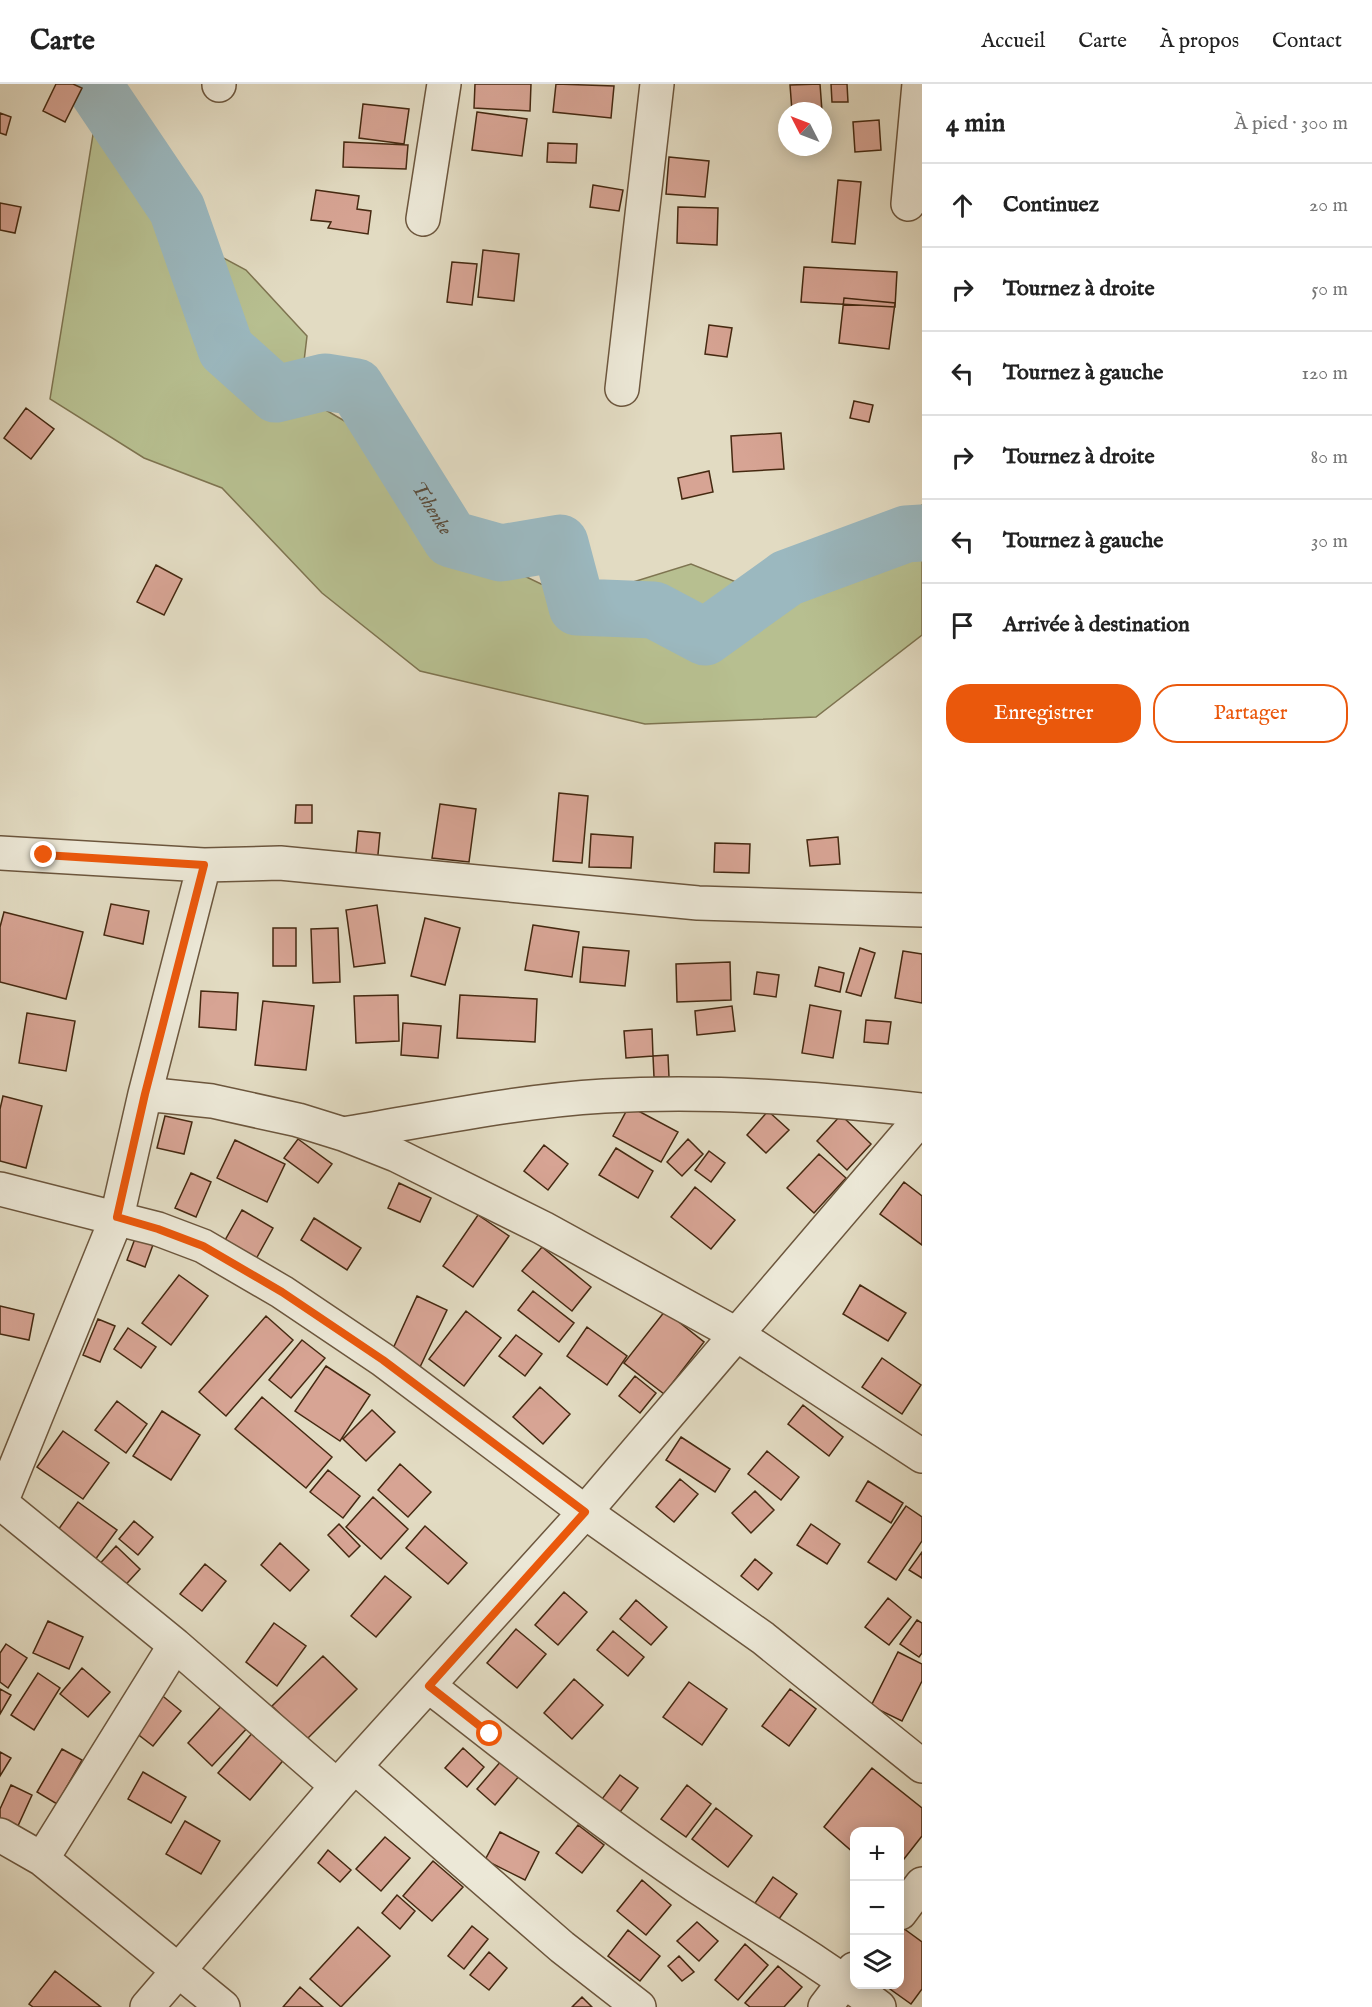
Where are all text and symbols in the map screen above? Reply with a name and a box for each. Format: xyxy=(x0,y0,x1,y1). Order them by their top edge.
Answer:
text: Carte xyxy=(30,24,95,59)
text: Accueil xyxy=(981,28,1045,55)
text: Carte xyxy=(1078,28,1127,55)
text: À propos xyxy=(1160,28,1239,55)
text: Contact xyxy=(1272,28,1342,55)
north arrow xyxy=(778,102,832,156)
text: 4 min xyxy=(946,107,1005,140)
text: À pied · 300 m xyxy=(1234,111,1348,136)
icon: ahead xyxy=(946,189,979,222)
text: Continuez xyxy=(1003,191,1099,219)
text: 20 m xyxy=(1309,193,1348,218)
icon: right xyxy=(946,273,979,306)
text: Tournez à droite xyxy=(1003,275,1154,303)
text: 50 m xyxy=(1311,277,1348,302)
icon: left xyxy=(946,357,979,390)
text: Tournez à gauche xyxy=(1003,359,1163,387)
text: 120 m xyxy=(1302,361,1348,386)
icon: right xyxy=(946,441,979,474)
text: Tournez à droite xyxy=(1003,443,1154,471)
text: 80 m xyxy=(1311,445,1348,470)
water label: Tshenke xyxy=(406,477,458,540)
icon: left xyxy=(946,525,979,558)
text: Tournez à gauche xyxy=(1003,527,1163,555)
text: 30 m xyxy=(1311,529,1348,554)
icon: arrive xyxy=(946,609,979,642)
text: Arrivée à destination xyxy=(1003,611,1190,639)
button: Enregistrer xyxy=(946,684,1141,743)
button: Partager xyxy=(1153,684,1348,743)
route end xyxy=(30,841,56,867)
route start xyxy=(476,1720,502,1746)
map controls xyxy=(850,1827,904,1989)
button: + xyxy=(850,1827,904,1881)
button: − xyxy=(850,1881,904,1935)
button: layers xyxy=(850,1935,904,1989)

